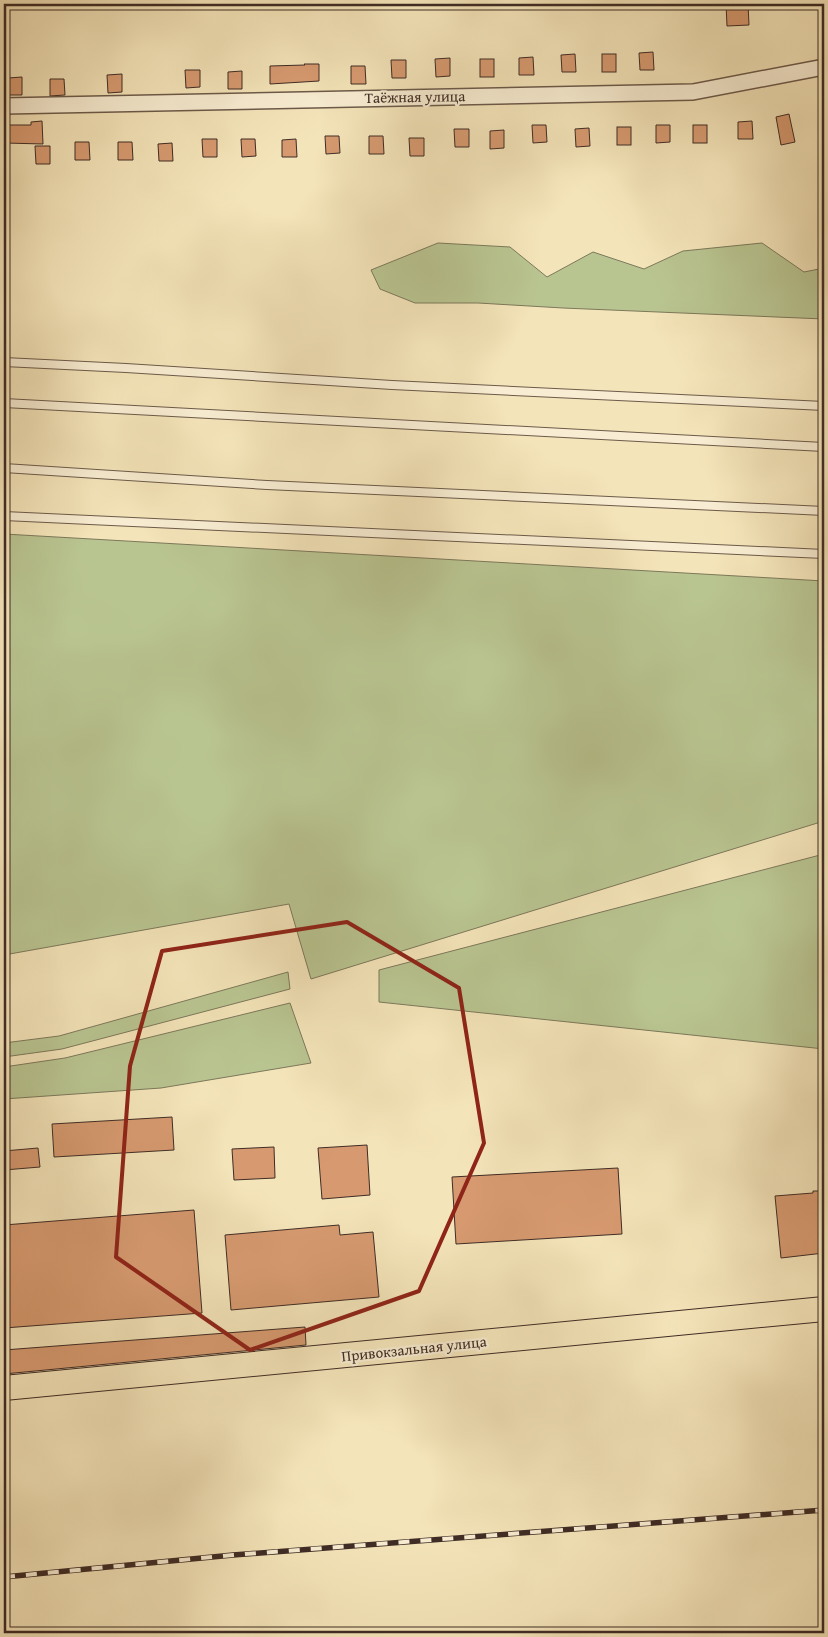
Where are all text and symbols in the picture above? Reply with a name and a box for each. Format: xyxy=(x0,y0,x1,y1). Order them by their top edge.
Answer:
street label: Таёжная улица xyxy=(364,85,466,108)
street label: Привокзальная улица xyxy=(340,1330,488,1367)

